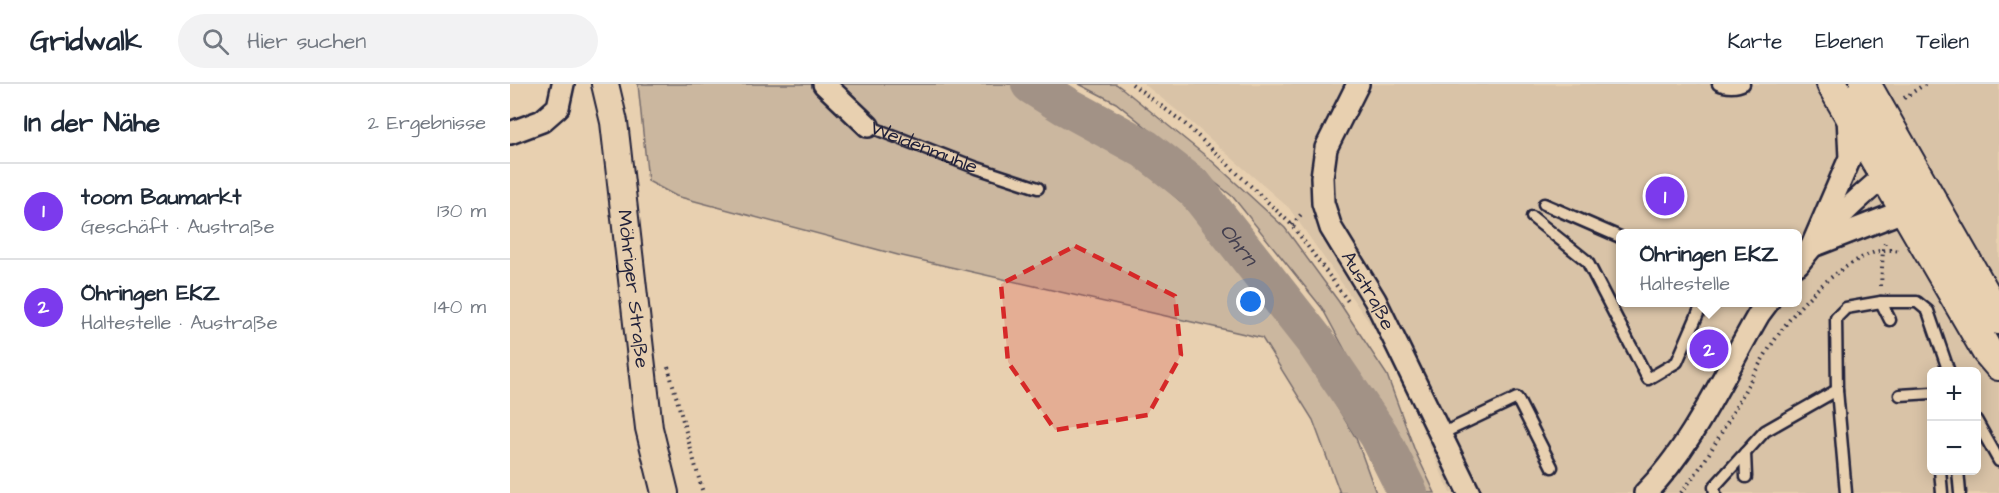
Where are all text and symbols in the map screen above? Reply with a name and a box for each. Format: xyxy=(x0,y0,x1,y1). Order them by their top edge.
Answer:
search box xyxy=(178,14,598,68)
text: Gridwalk xyxy=(30,22,142,61)
icon: search xyxy=(199,25,232,58)
text: Hier suchen xyxy=(247,26,366,57)
text: Karte xyxy=(1727,27,1782,56)
text: Ebenen xyxy=(1815,27,1883,56)
text: Teilen xyxy=(1916,27,1969,56)
text: In der Nähe xyxy=(24,105,160,141)
text: 2 Ergebnisse xyxy=(367,109,486,137)
street label: Weidenmühle xyxy=(866,114,982,181)
pin: 1 xyxy=(1646,174,1684,218)
text: toom Baumarkt xyxy=(81,182,241,213)
text: 1 xyxy=(42,197,45,225)
text: 130 m xyxy=(437,197,486,225)
street label: Möhriger Straße xyxy=(610,208,656,370)
text: Geschäft · Austraße xyxy=(81,213,275,241)
water label: Ohrn xyxy=(1213,217,1266,273)
popup xyxy=(1616,229,1802,307)
text: Öhringen EKZ xyxy=(1640,239,1778,270)
street label: Austraße xyxy=(1334,246,1402,335)
text: Haltestelle xyxy=(1640,270,1730,298)
text: Öhringen EKZ xyxy=(81,278,220,309)
your location xyxy=(1236,287,1265,316)
text: 2 xyxy=(38,293,49,321)
text: 140 m xyxy=(434,293,486,321)
text: Haltestelle · Austraße xyxy=(81,309,278,337)
pin: 2 xyxy=(1690,326,1728,372)
map controls xyxy=(1927,367,1981,475)
button: + xyxy=(1927,367,1981,421)
button: − xyxy=(1927,421,1981,475)

